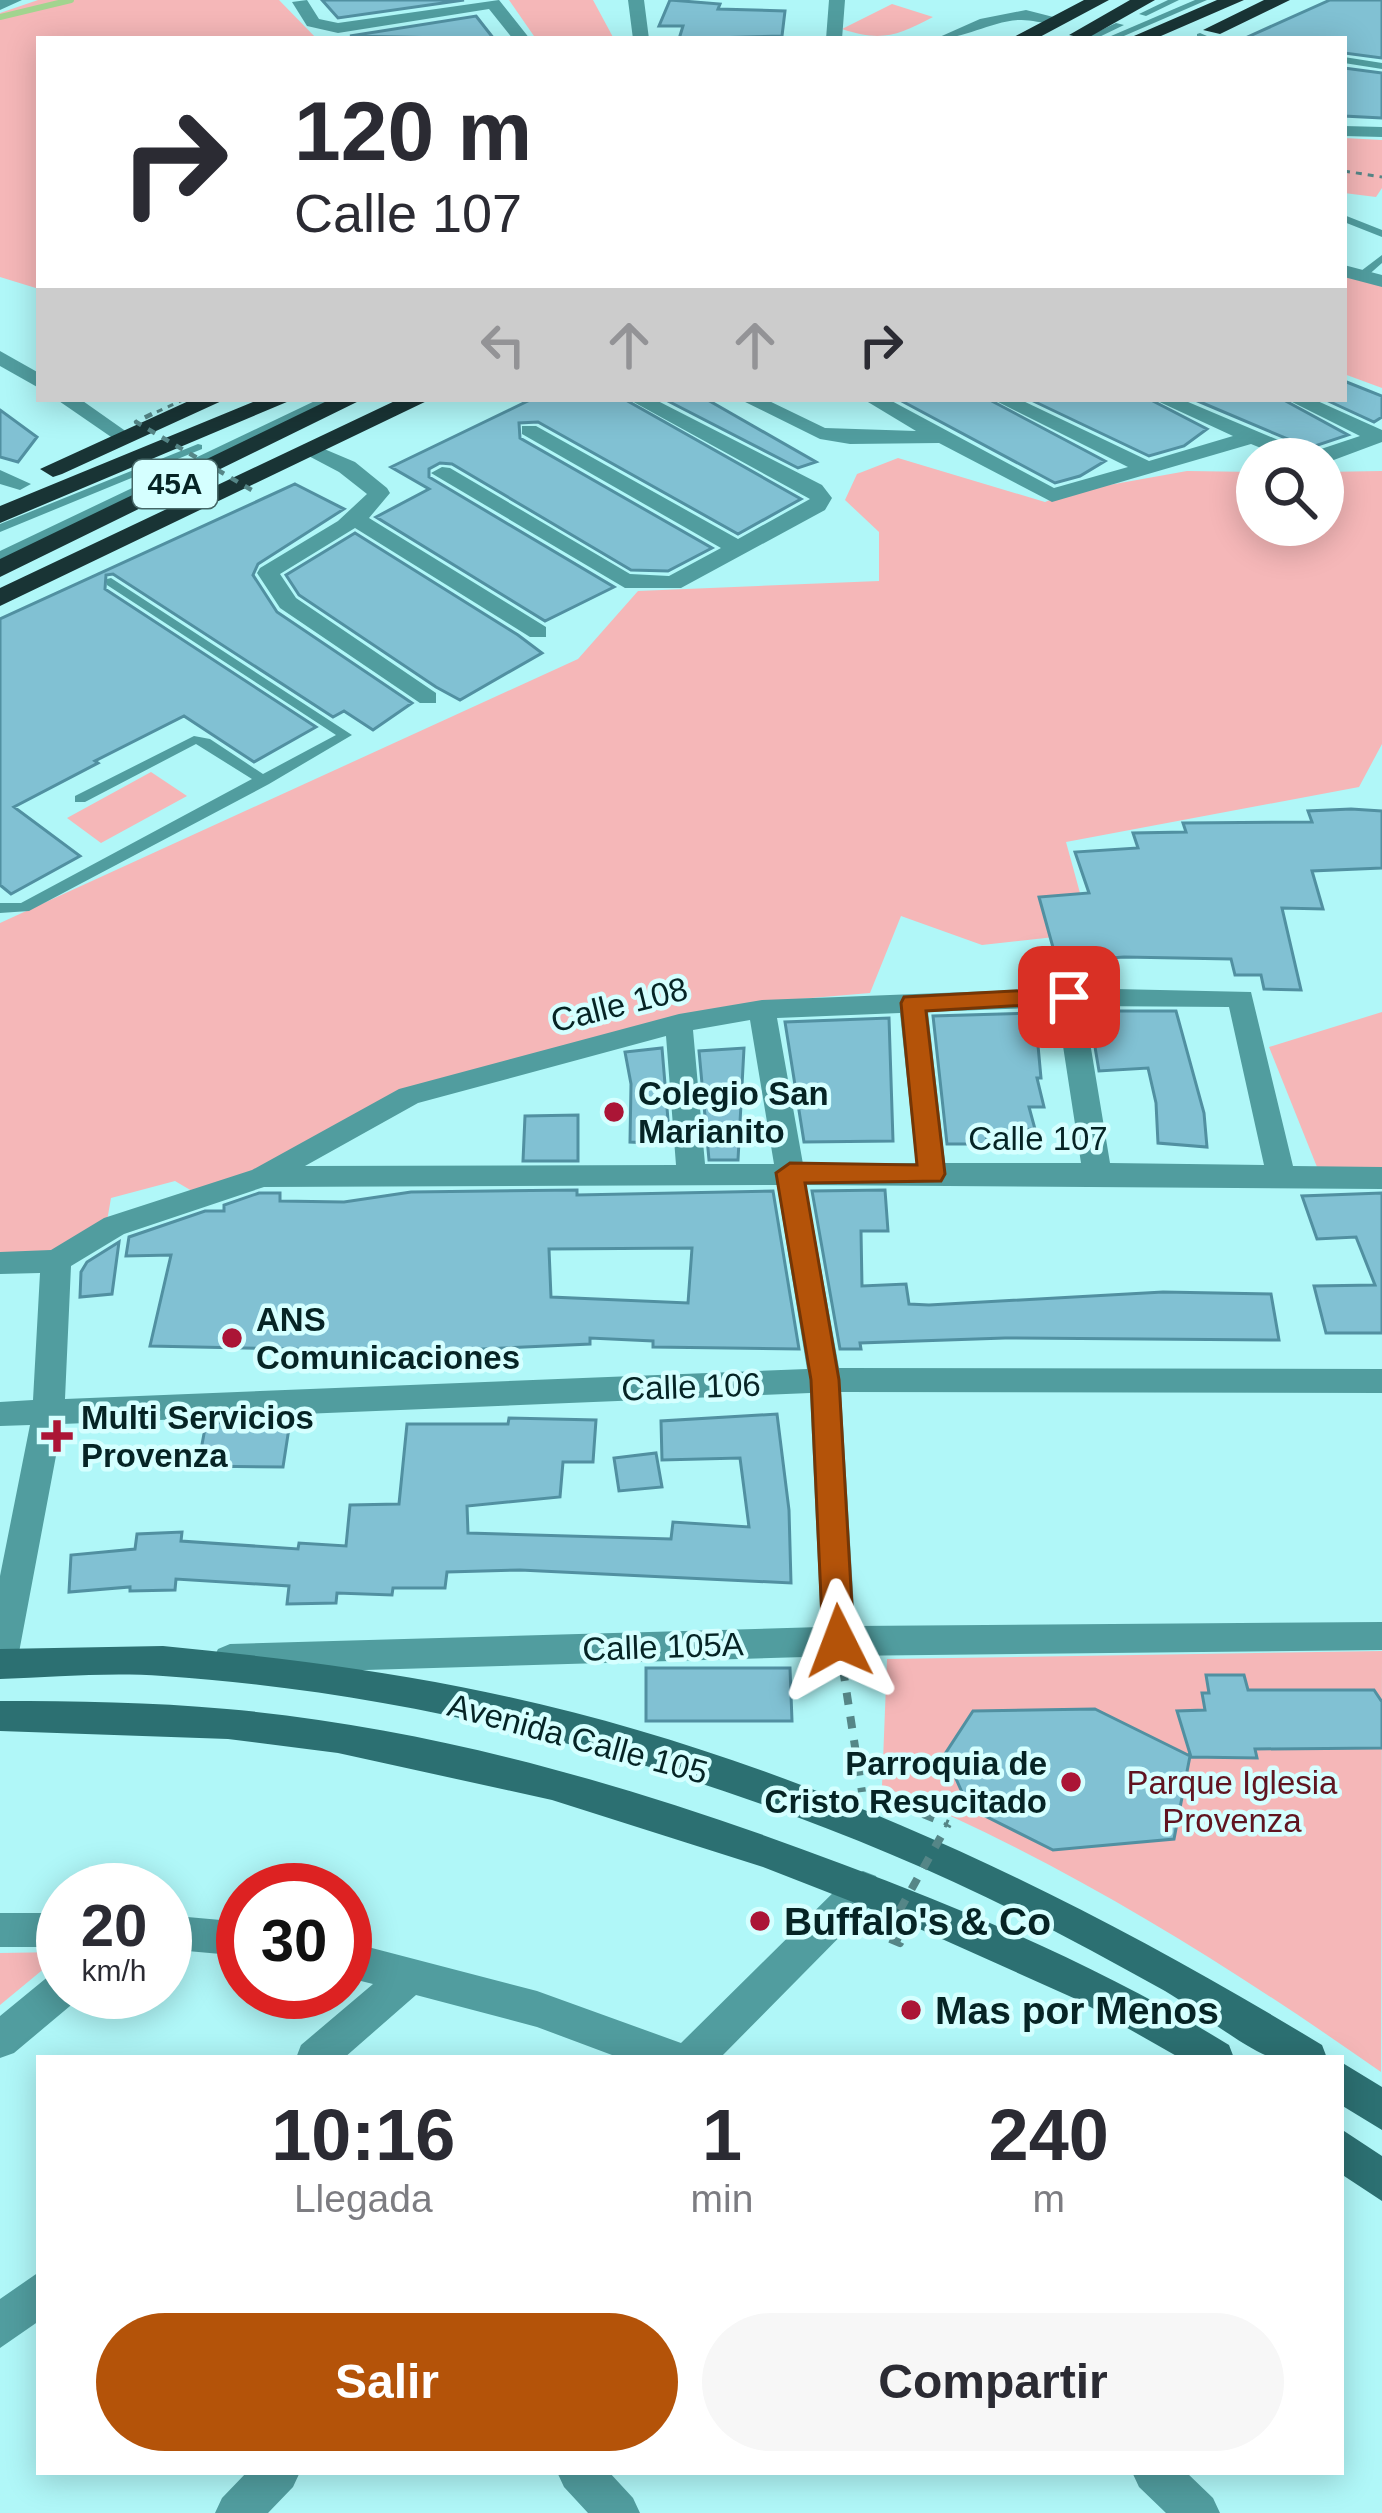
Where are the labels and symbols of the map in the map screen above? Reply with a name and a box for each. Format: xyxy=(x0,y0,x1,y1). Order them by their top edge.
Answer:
road number: 45A xyxy=(133,460,217,508)
pin xyxy=(1018,946,1120,1048)
street label: Calle 108 xyxy=(547,970,691,1039)
place label: Colegio San Marianito xyxy=(638,1075,829,1150)
marker: Colegio San Marianito xyxy=(601,1099,627,1125)
street label: Calle 107 xyxy=(968,1120,1108,1157)
place label: ANS Comunicaciones xyxy=(256,1301,520,1376)
marker: ANS Comunicaciones xyxy=(219,1325,245,1351)
street label: Calle 106 xyxy=(621,1366,761,1407)
place label: Multi Servicios Provenza xyxy=(81,1399,314,1474)
marker: Multi Servicios Provenza xyxy=(44,1423,70,1449)
position arrow xyxy=(776,1578,902,1704)
street label: Calle 105A xyxy=(582,1625,744,1668)
street label: Avenida Calle 105 xyxy=(444,1686,712,1791)
place label: Parroquia de Cristo Resucitado xyxy=(765,1745,1047,1820)
park label: Parque Iglesia Provenza xyxy=(1127,1764,1338,1839)
marker: Parroquia de Cristo Resucitado xyxy=(1058,1769,1084,1795)
speed limit sign: 30 xyxy=(216,1863,372,2019)
place label: Buffalo's & Co xyxy=(784,1900,1051,1943)
marker: Buffalo's & Co xyxy=(747,1908,773,1934)
place label: Mas por Menos xyxy=(935,1989,1219,2032)
marker: Mas por Menos xyxy=(898,1997,924,2023)

